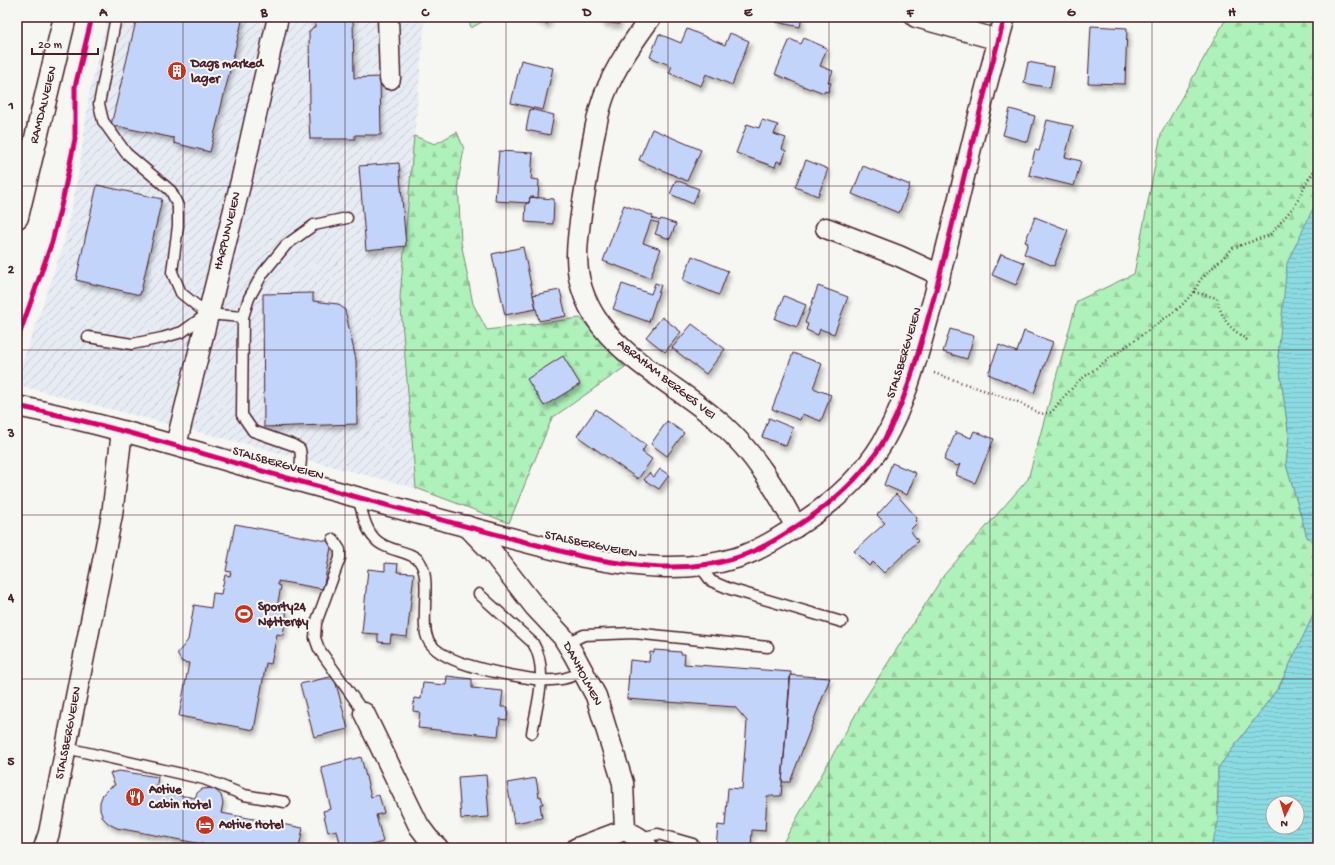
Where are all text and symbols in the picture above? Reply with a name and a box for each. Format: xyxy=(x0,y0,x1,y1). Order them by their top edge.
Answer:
text: A xyxy=(98,6,108,21)
text: B xyxy=(260,6,269,21)
text: C xyxy=(420,6,430,21)
text: D xyxy=(582,6,592,21)
text: E xyxy=(744,6,753,21)
text: F xyxy=(906,6,915,21)
text: G xyxy=(1067,6,1076,21)
text: H xyxy=(1228,6,1236,21)
scale bar xyxy=(32,30,98,56)
text: 20 m xyxy=(38,39,63,53)
place label: Dags marked lager xyxy=(190,57,265,87)
building icon: Dags marked lager xyxy=(166,60,188,82)
street label: RAMDALVEIEN xyxy=(27,65,61,145)
text: 1 xyxy=(7,99,14,114)
street label: HARPUNVEIEN xyxy=(211,190,245,272)
text: 2 xyxy=(8,263,15,278)
street label: STALSBERGVEIEN xyxy=(884,306,926,400)
street label: ABRAHAM BERGES VEI xyxy=(614,337,718,423)
text: 3 xyxy=(7,427,15,442)
street label: STALSBERGVEIEN xyxy=(231,444,325,484)
street label: STALSBERGVEIEN xyxy=(543,528,639,562)
text: 4 xyxy=(7,591,15,606)
place label: Sporty24 Nøtterøy xyxy=(258,600,309,630)
sports icon: Sporty24 Nøtterøy xyxy=(233,603,255,625)
street label: DANHOLMEN xyxy=(558,639,605,709)
street label: STALSBERGVEIEN xyxy=(53,685,85,781)
text: 5 xyxy=(8,755,15,770)
place label: Active Cabin Hotel xyxy=(148,783,211,813)
restaurant icon: Active Cabin Hotel xyxy=(124,786,146,808)
north arrow xyxy=(1265,795,1305,835)
hotel icon: Active Hotel xyxy=(194,814,216,836)
text: N xyxy=(1280,817,1288,829)
place label: Active Hotel xyxy=(218,818,284,833)

